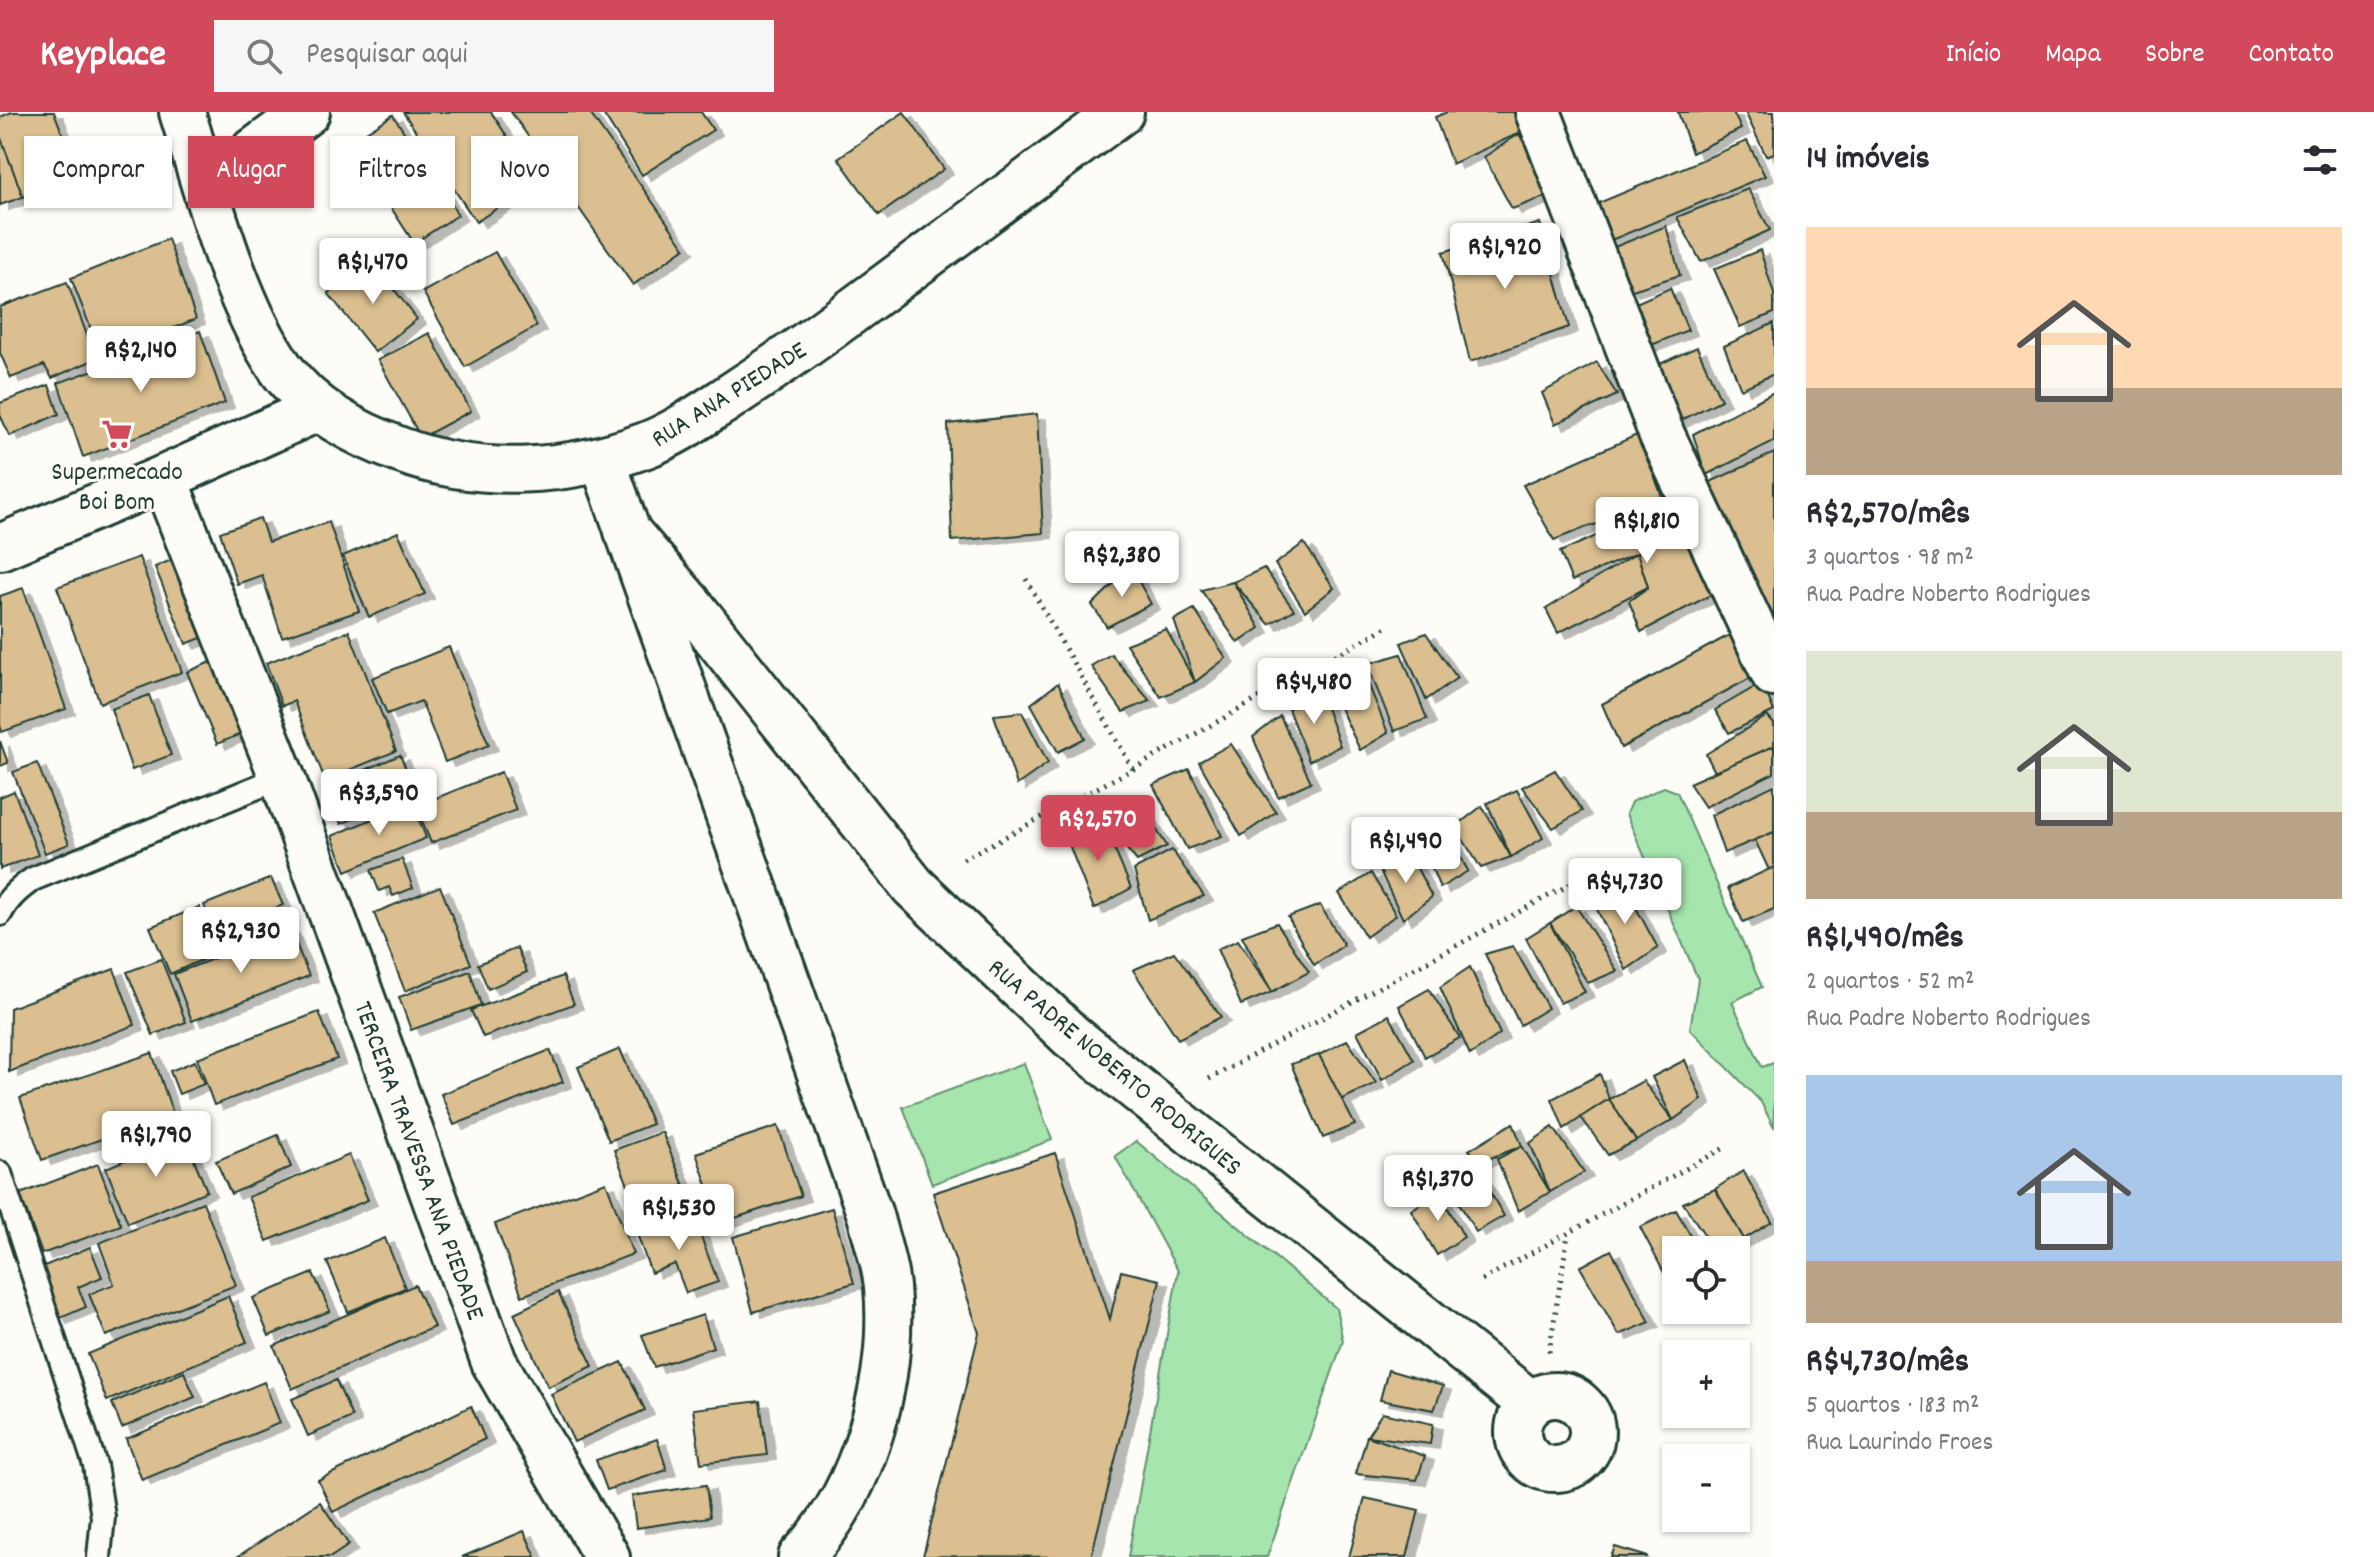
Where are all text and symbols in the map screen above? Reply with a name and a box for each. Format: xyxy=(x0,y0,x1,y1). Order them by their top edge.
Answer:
search box xyxy=(214,20,774,92)
text: Keyplace xyxy=(40,29,166,84)
icon: search xyxy=(242,34,286,78)
text: Pesquisar aqui xyxy=(306,35,468,78)
text: Início xyxy=(1946,36,2001,76)
text: Mapa xyxy=(2045,36,2101,76)
text: Sobre xyxy=(2145,36,2205,76)
text: Contato xyxy=(2249,36,2334,76)
chip: Comprar xyxy=(24,136,172,208)
chip: Alugar xyxy=(188,136,314,208)
chip: Filtros xyxy=(330,136,455,208)
chip: Novo xyxy=(471,136,578,208)
text: 14 imóveis xyxy=(1806,136,1930,185)
icon: filters xyxy=(2298,138,2342,182)
pin: R$1,920 xyxy=(1431,223,1579,291)
text: R$1,920 xyxy=(1468,230,1542,267)
pin: R$1,470 xyxy=(299,238,447,306)
text: R$1,470 xyxy=(337,245,409,282)
icon: home xyxy=(2002,279,2146,423)
pin: R$2,140 xyxy=(67,326,215,394)
text: R$2,140 xyxy=(105,333,177,370)
street label: RUA ANA PIEDADE xyxy=(645,333,815,459)
supermarket icon: Supermecado Boi Bom xyxy=(100,417,134,451)
place label: Supermecado Boi Bom xyxy=(51,455,183,522)
text: R$2,570/mês xyxy=(1806,491,1970,540)
pin: R$1,810 xyxy=(1573,497,1721,565)
text: R$1,810 xyxy=(1614,504,1680,541)
pin: R$2,380 xyxy=(1048,531,1196,599)
text: R$2,380 xyxy=(1083,538,1161,575)
text: 3 quartos · 98 m² xyxy=(1806,540,1974,577)
text: Rua Padre Noberto Rodrigues xyxy=(1806,577,2091,614)
pin: R$4,480 xyxy=(1240,658,1388,726)
text: R$4,480 xyxy=(1276,665,1352,702)
icon: home xyxy=(2002,703,2146,847)
pin: R$3,590 xyxy=(305,769,453,837)
text: R$3,590 xyxy=(339,776,419,813)
pin: R$2,570 xyxy=(1024,795,1172,863)
text: R$2,570 xyxy=(1059,802,1137,839)
pin: R$1,490 xyxy=(1332,817,1480,885)
text: R$1,490 xyxy=(1369,824,1443,861)
pin: R$4,730 xyxy=(1551,858,1699,926)
text: R$4,730 xyxy=(1586,865,1664,902)
pin: R$2,930 xyxy=(167,907,315,975)
text: R$2,930 xyxy=(201,914,281,951)
text: R$1,490/mês xyxy=(1806,915,1964,964)
street label: RUA PADRE NOBERTO RODRIGUES xyxy=(979,951,1249,1186)
text: 2 quartos · 52 m² xyxy=(1806,964,1975,1001)
street label: TERCEIRA TRAVESSA ANA PIEDADE xyxy=(343,997,493,1326)
text: Rua Padre Noberto Rodrigues xyxy=(1806,1001,2091,1038)
pin: R$1,790 xyxy=(82,1111,230,1179)
text: R$1,790 xyxy=(120,1118,192,1155)
icon: home xyxy=(2002,1127,2146,1271)
pin: R$1,370 xyxy=(1364,1155,1512,1223)
text: R$1,370 xyxy=(1402,1162,1474,1199)
pin: R$1,530 xyxy=(605,1184,753,1252)
text: R$1,530 xyxy=(642,1191,716,1228)
map controls xyxy=(1662,1236,1750,1532)
button: locate xyxy=(1662,1236,1750,1324)
text: R$4,730/mês xyxy=(1806,1339,1969,1388)
button: + xyxy=(1662,1340,1750,1428)
text: 5 quartos · 183 m² xyxy=(1806,1388,1980,1425)
text: Rua Laurindo Froes xyxy=(1806,1425,1993,1462)
button: − xyxy=(1662,1444,1750,1532)

